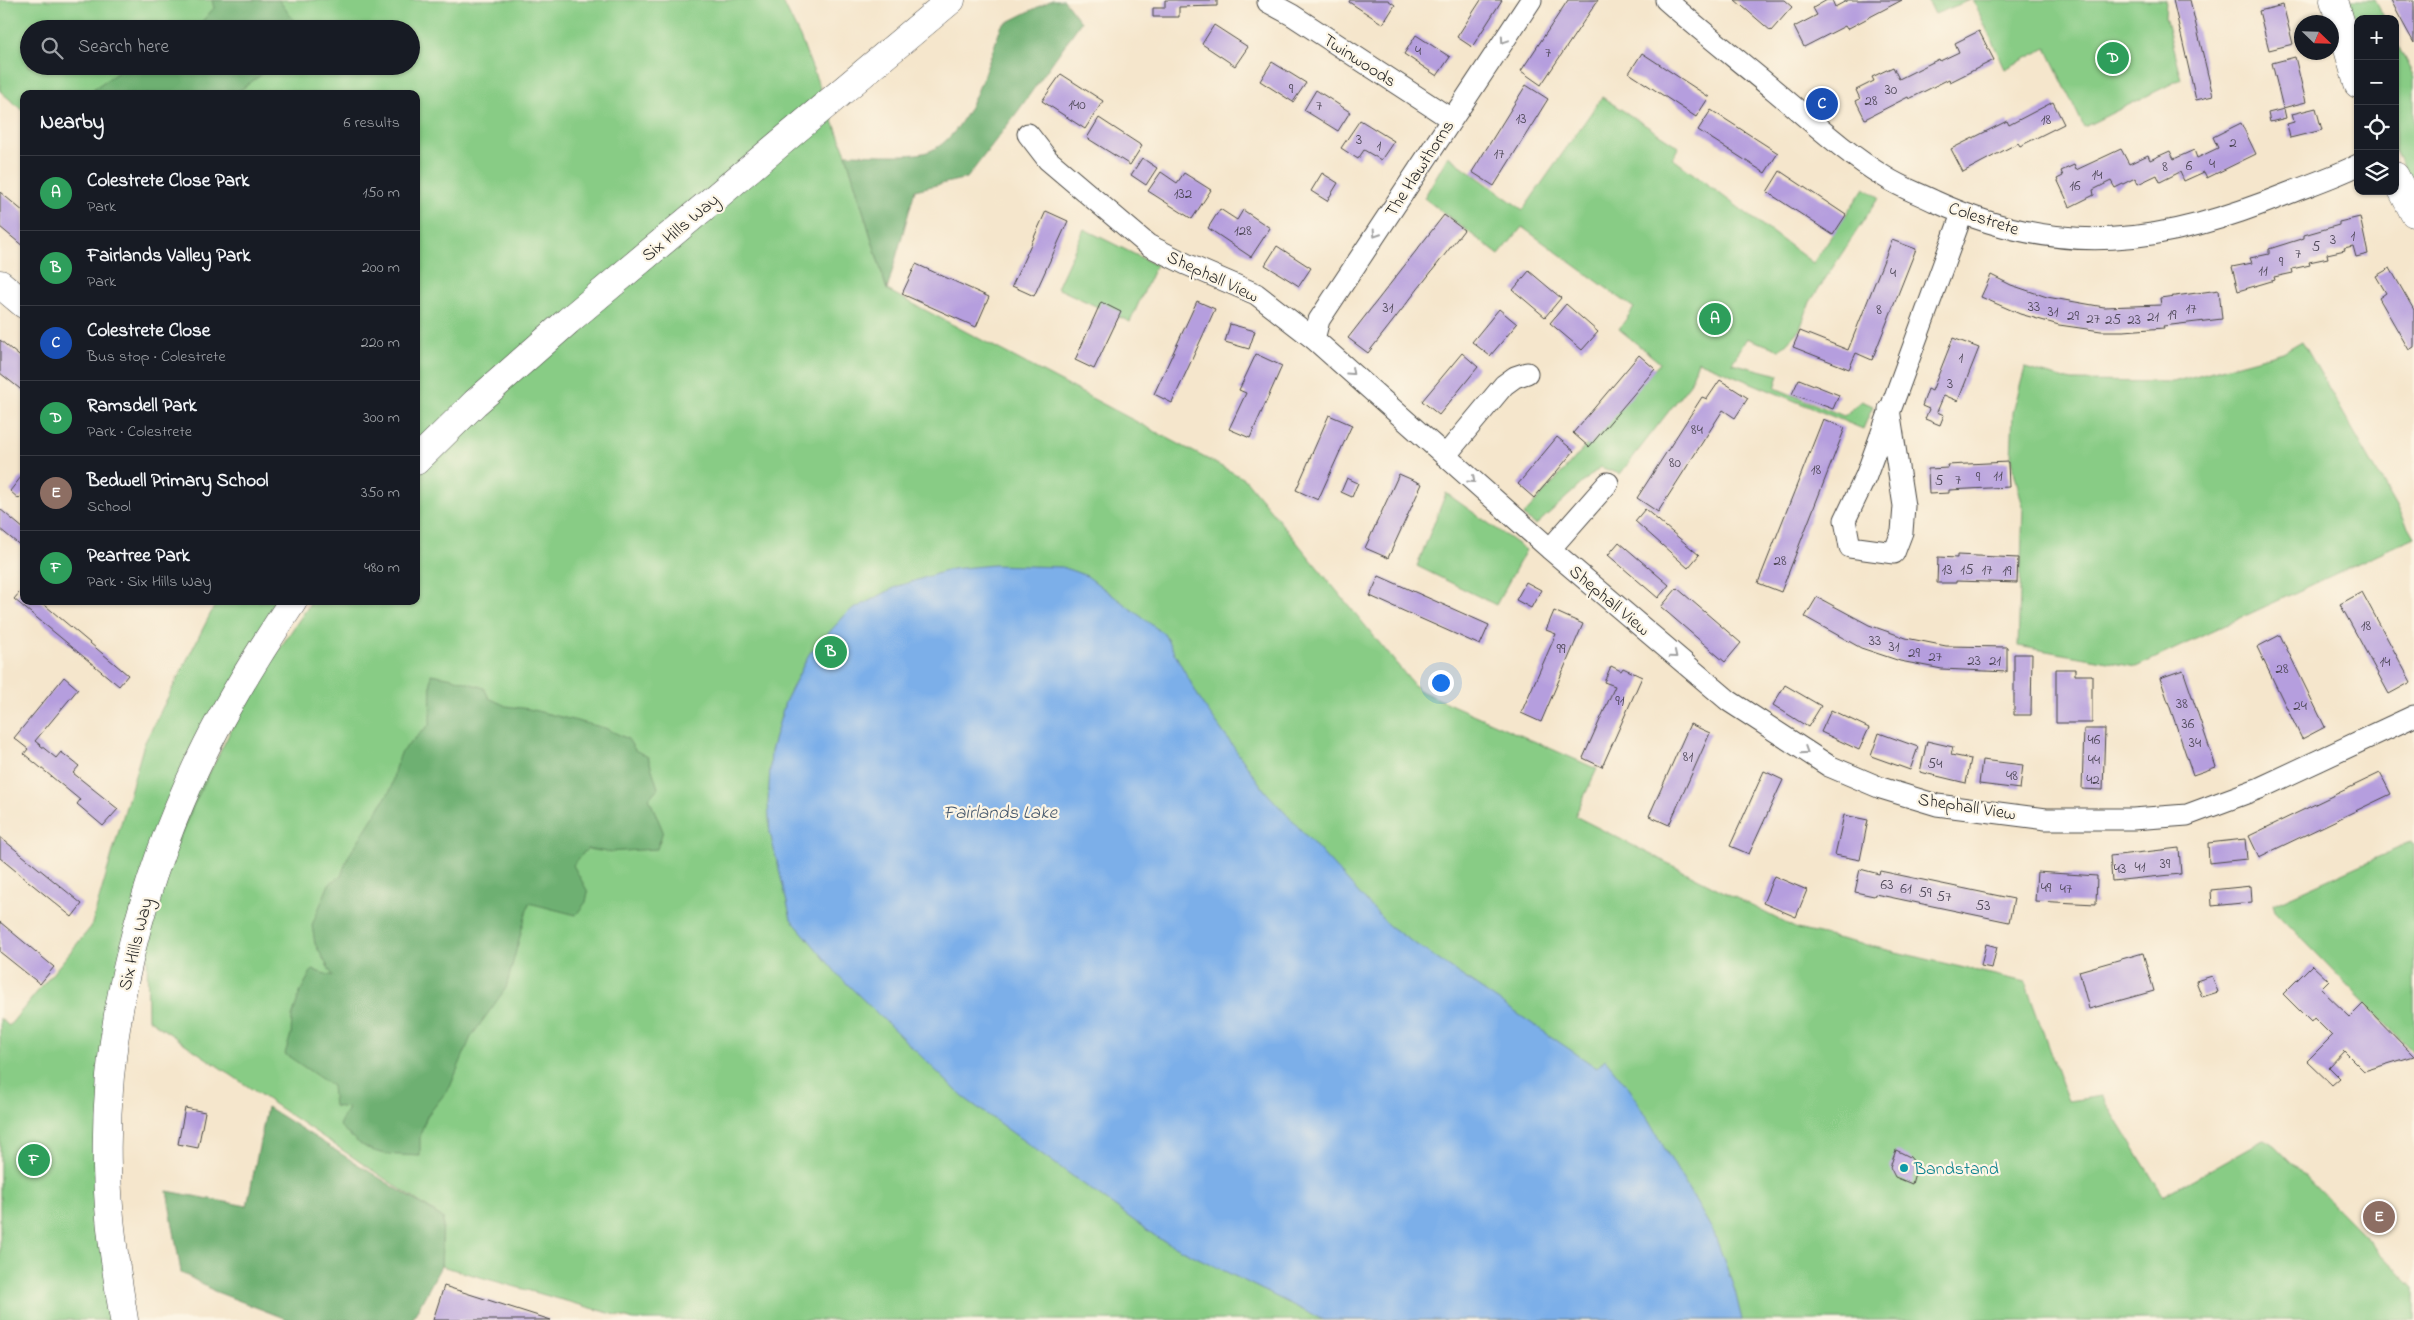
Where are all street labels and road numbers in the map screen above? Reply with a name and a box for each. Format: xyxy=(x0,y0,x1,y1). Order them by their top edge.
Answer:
street label: Twinwoods xyxy=(1317,28,1401,95)
street label: The Hawthorns xyxy=(1380,115,1462,223)
street label: Six Hills Way xyxy=(637,188,726,269)
street label: Colestrete xyxy=(1945,196,2023,244)
street label: Shephall View xyxy=(1162,245,1263,311)
street label: Shephall View xyxy=(1563,560,1655,643)
street label: Shephall View xyxy=(1916,787,2018,829)
street label: Six Hills Way xyxy=(113,896,161,993)

